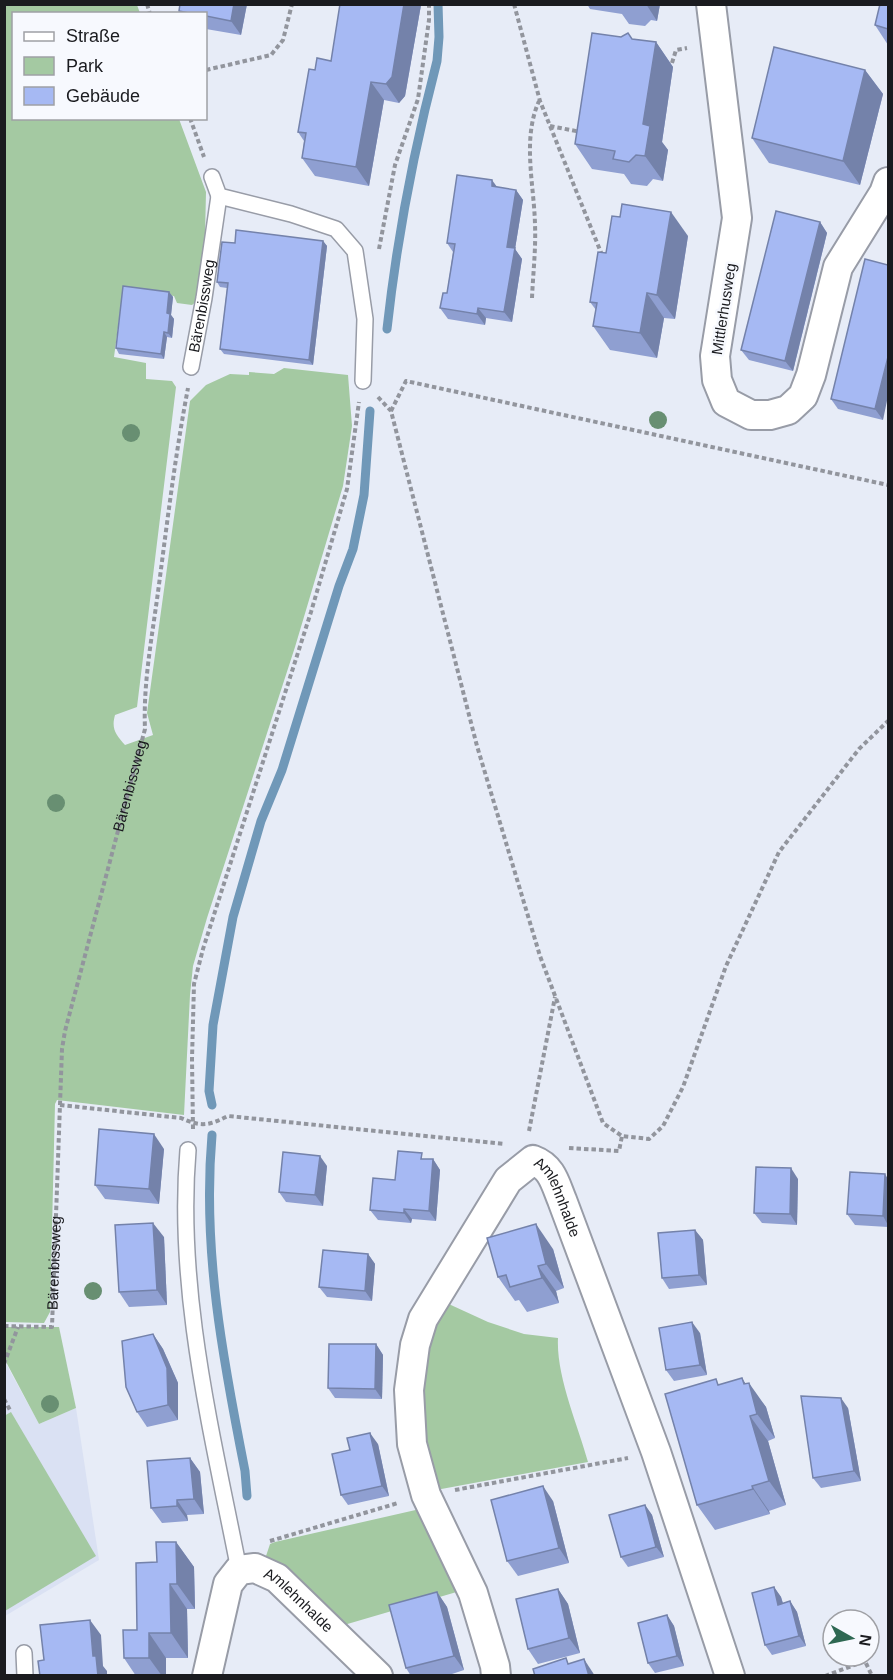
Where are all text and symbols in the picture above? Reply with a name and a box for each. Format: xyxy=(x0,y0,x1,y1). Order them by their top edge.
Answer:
legend xyxy=(12,12,207,120)
text: Straße xyxy=(66,26,120,46)
text: Park xyxy=(66,56,104,76)
text: Gebäude xyxy=(66,86,140,106)
street label: Bärenbissweg xyxy=(185,258,218,354)
street label: Mittlerhusweg xyxy=(708,262,739,356)
street label: Bärenbissweg xyxy=(109,738,150,834)
street label: Amlehnhalde xyxy=(531,1153,584,1239)
street label: Bärenbissweg xyxy=(44,1216,64,1310)
street label: Amlehnhalde xyxy=(262,1564,337,1636)
north arrow xyxy=(821,1608,881,1668)
text: N xyxy=(856,1633,875,1647)

